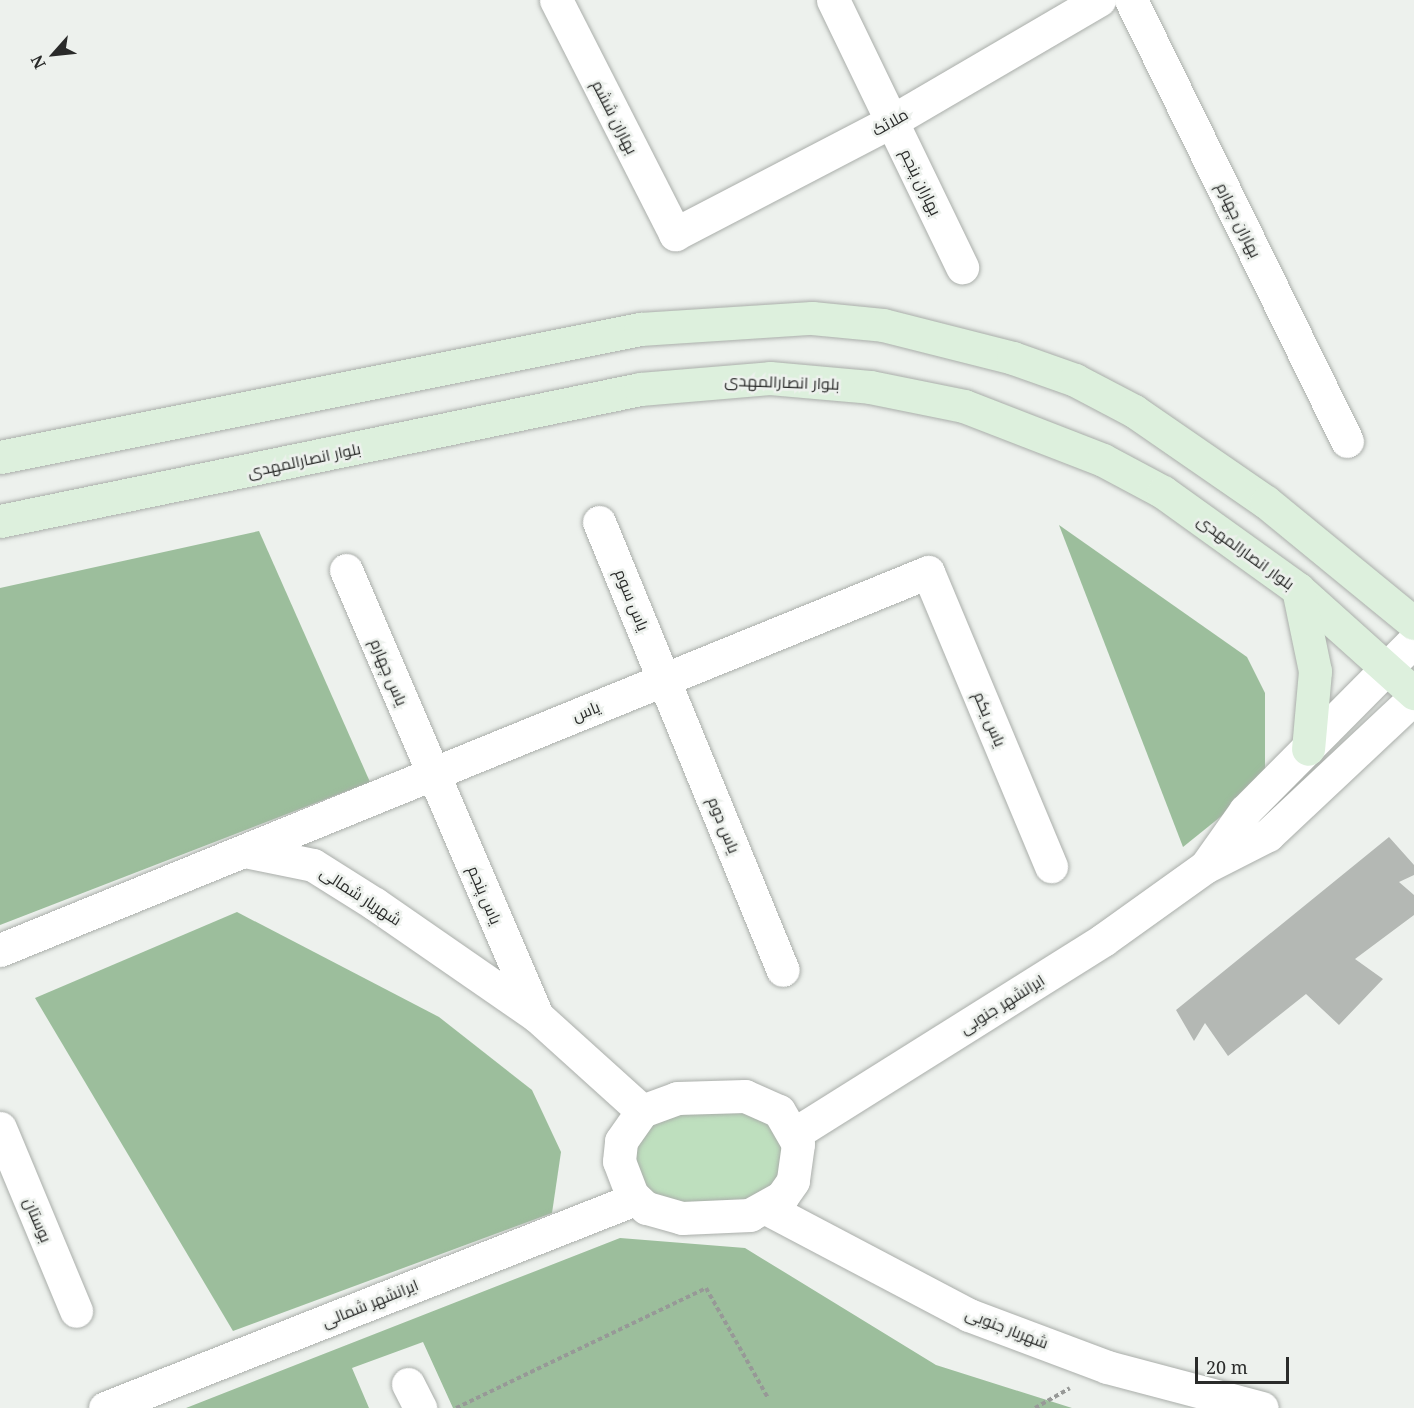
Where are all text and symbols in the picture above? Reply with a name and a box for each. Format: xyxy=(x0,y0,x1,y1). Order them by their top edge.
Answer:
north arrow xyxy=(24,24,84,84)
text: N xyxy=(25,52,51,73)
street label: بهاران ششم xyxy=(588,77,642,157)
street label: ملائک xyxy=(869,104,911,140)
street label: بهاران پنجم xyxy=(897,145,945,219)
street label: بهاران چهارم xyxy=(1213,179,1265,261)
street label: بلوار انصارالمهدی xyxy=(724,370,840,394)
street label: بلوار انصارالمهدی xyxy=(246,439,362,481)
street label: بلوار انصارالمهدی xyxy=(1194,510,1298,594)
street label: یاس سوم xyxy=(611,566,653,634)
street label: یاس چهارم xyxy=(366,636,412,708)
street label: یاس یکم xyxy=(970,689,1010,749)
street label: یاس xyxy=(569,697,603,725)
street label: یاس دوم xyxy=(704,794,744,856)
street label: شهریار شمالی xyxy=(317,863,405,929)
street label: یاس پنجم xyxy=(464,863,506,927)
street label: ایرانشهر جنوبی xyxy=(956,970,1048,1038)
street label: بوستان xyxy=(20,1195,56,1245)
street label: ایرانشهر شمالی xyxy=(319,1275,421,1331)
street label: شهریار جنوبی xyxy=(963,1303,1051,1353)
scale bar xyxy=(1198,1345,1292,1383)
text: 20 m xyxy=(1206,1355,1248,1379)

